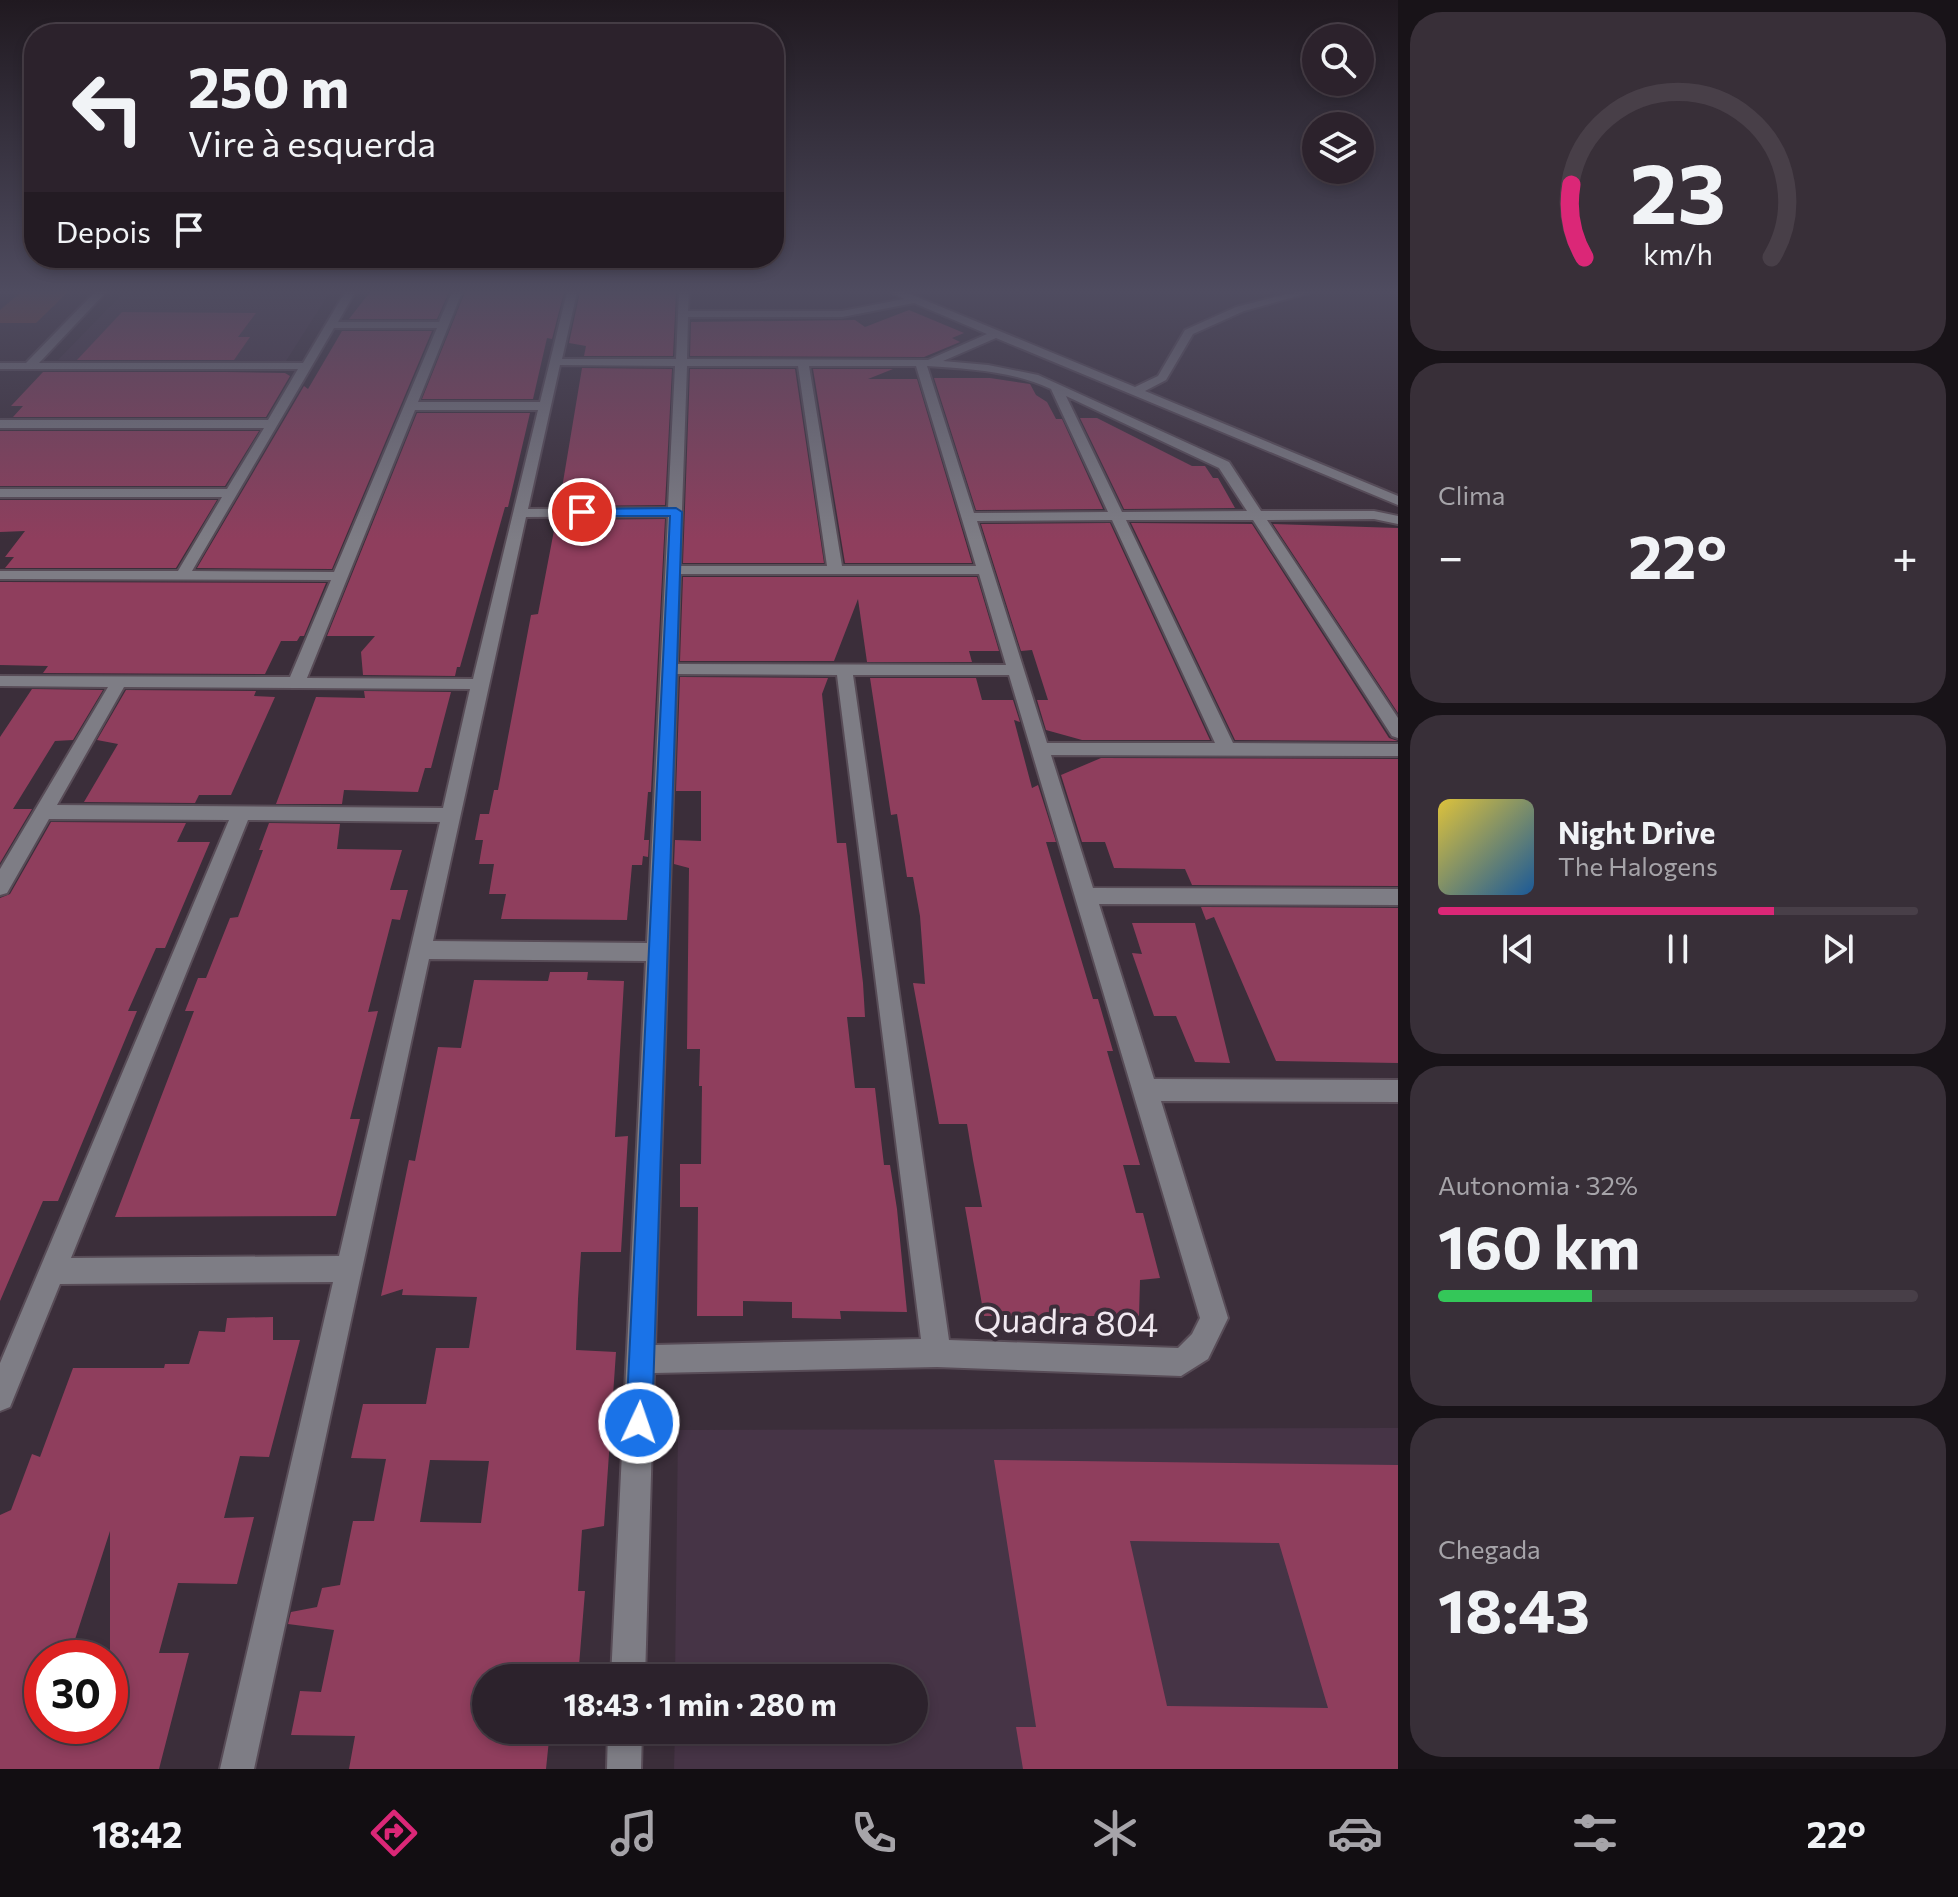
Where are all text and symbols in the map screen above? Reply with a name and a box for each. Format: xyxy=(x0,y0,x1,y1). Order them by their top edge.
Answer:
map controls xyxy=(1302,24,1374,184)
button: search xyxy=(1302,24,1374,96)
text: 250 m xyxy=(188,51,349,120)
icon: left xyxy=(56,56,160,160)
button: layers xyxy=(1302,112,1374,184)
text: Vire à esquerda xyxy=(188,120,436,164)
text: 23 xyxy=(1630,138,1726,240)
icon: arrive xyxy=(167,208,211,252)
text: Depois xyxy=(56,212,151,249)
text: km/h xyxy=(1643,236,1713,271)
pin xyxy=(548,478,616,546)
text: Clima xyxy=(1438,479,1505,510)
icon: arrive xyxy=(560,490,604,534)
text: 22° xyxy=(1628,518,1727,591)
text: − xyxy=(1438,528,1463,582)
text: + xyxy=(1892,528,1918,582)
text: Night Drive xyxy=(1558,813,1715,850)
text: The Halogens xyxy=(1558,850,1718,881)
icon: previous xyxy=(1496,927,1540,971)
icon: pause xyxy=(1656,927,1700,971)
icon: next xyxy=(1816,927,1860,971)
text: Autonomia · 32% xyxy=(1438,1169,1638,1200)
text: 160 km xyxy=(1438,1208,1640,1281)
street label: Quadra 804 xyxy=(973,1296,1159,1344)
position arrow xyxy=(597,1381,681,1465)
text: Chegada xyxy=(1438,1533,1541,1564)
text: 18:43 xyxy=(1438,1572,1590,1645)
speed limit sign: 30 xyxy=(24,1640,128,1744)
text: 18:43 · 1 min · 280 m xyxy=(563,1685,837,1722)
icon: directions xyxy=(366,1805,422,1861)
icon: music xyxy=(606,1805,662,1861)
icon: phone xyxy=(846,1805,902,1861)
icon: climate xyxy=(1087,1805,1143,1861)
icon: car xyxy=(1327,1805,1383,1861)
icon: filters xyxy=(1567,1805,1623,1861)
text: 18:42 xyxy=(92,1811,182,1855)
text: 22° xyxy=(1807,1811,1866,1855)

